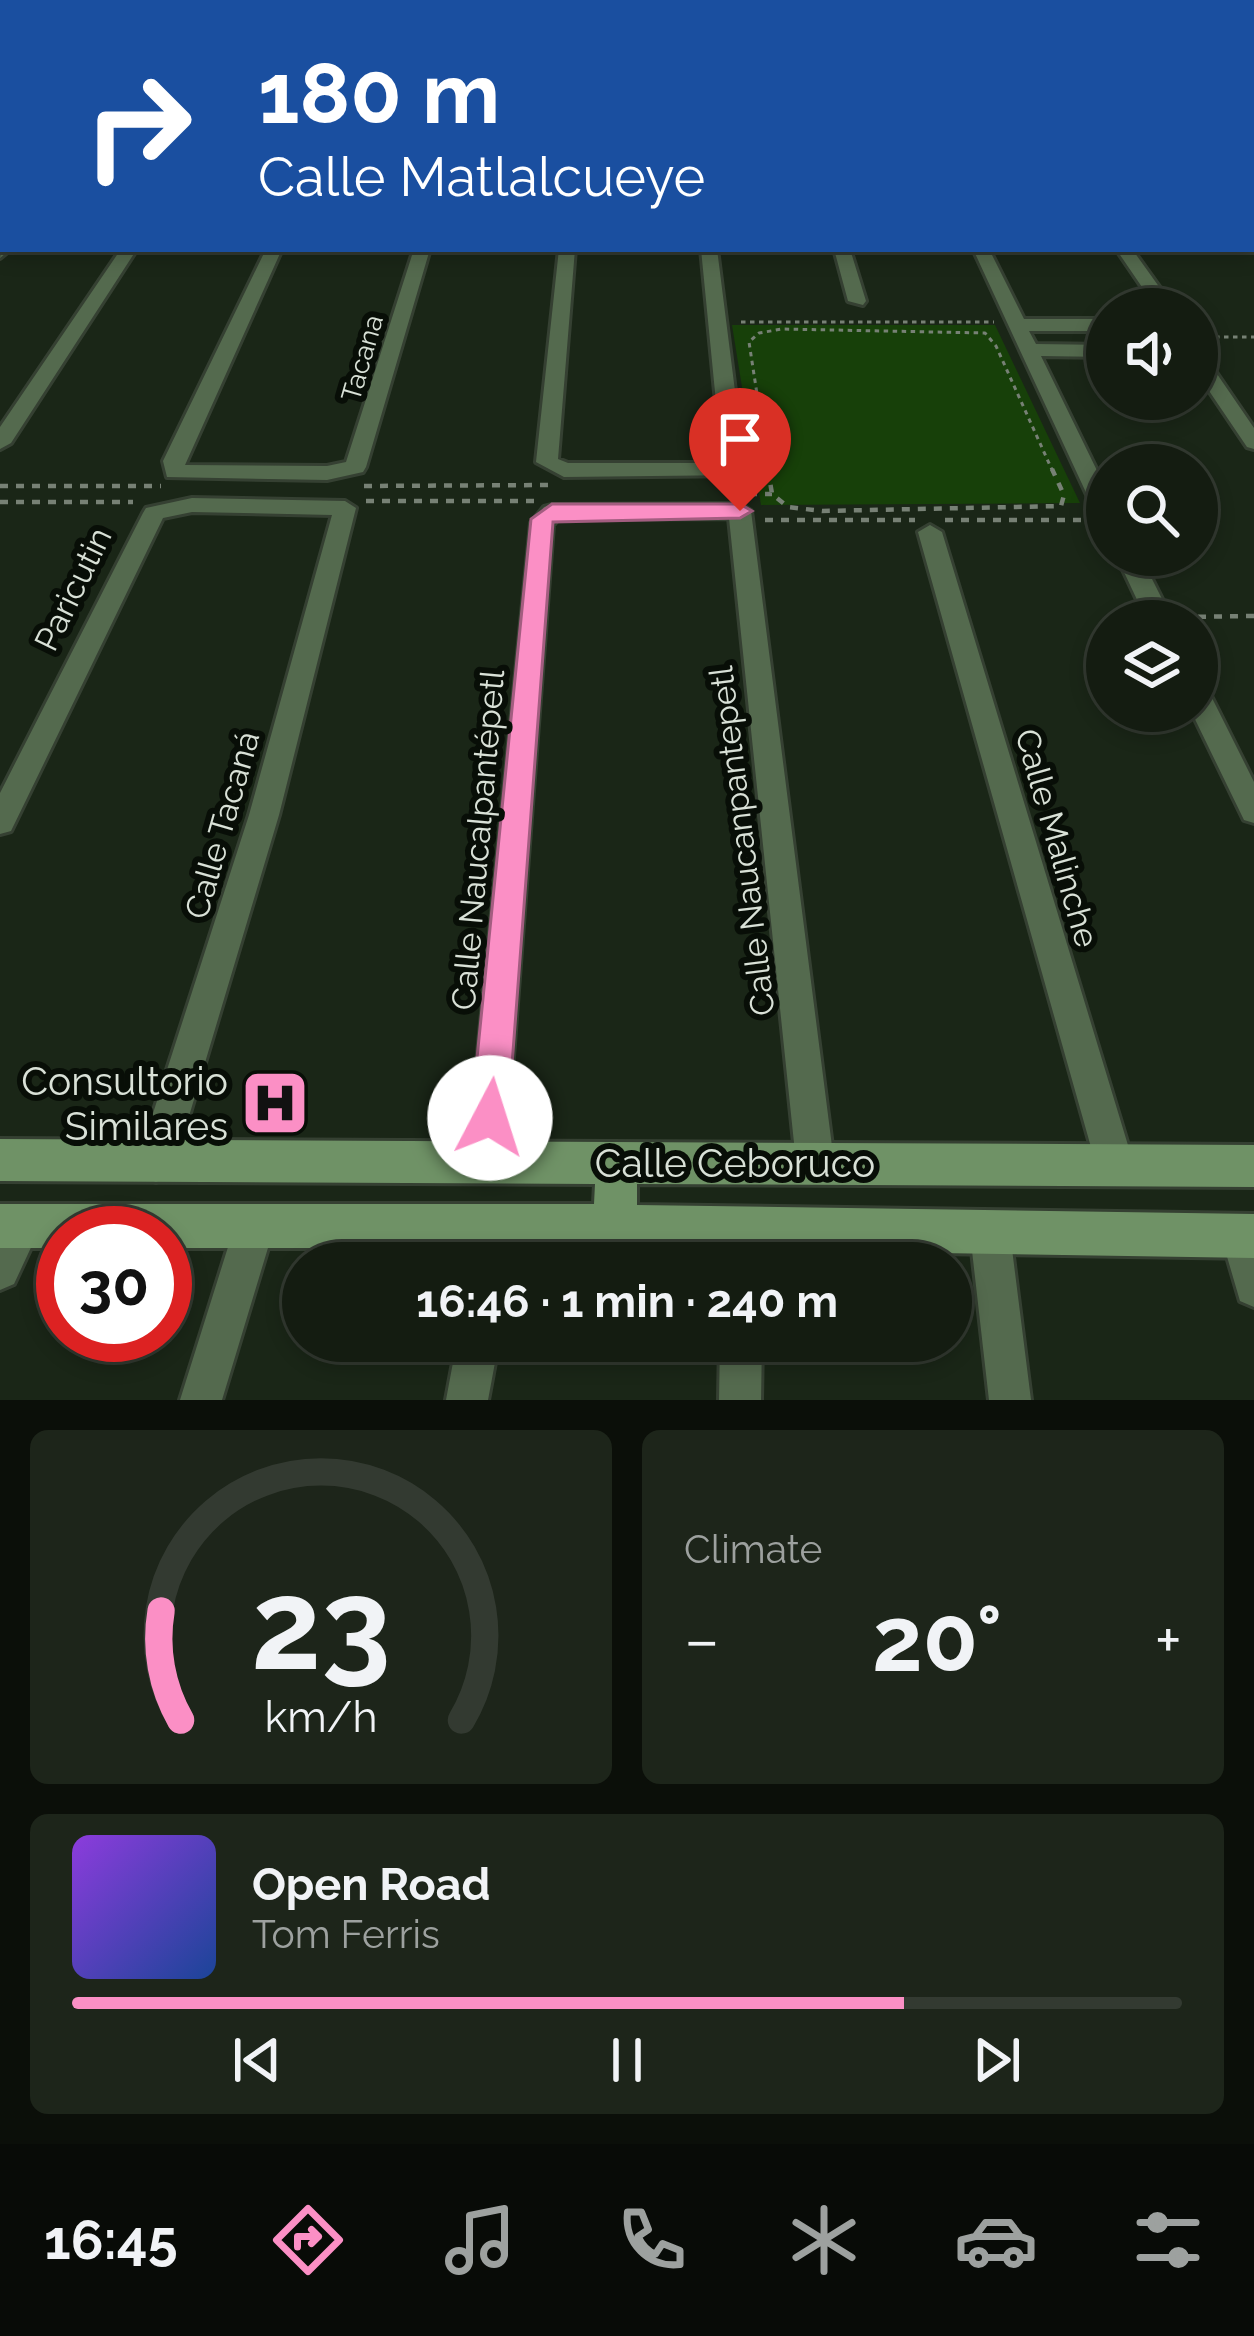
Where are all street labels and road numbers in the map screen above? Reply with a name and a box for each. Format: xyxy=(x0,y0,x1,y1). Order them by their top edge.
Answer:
street label: Tacana xyxy=(335,311,389,405)
street label: Paricutin xyxy=(26,521,120,657)
street label: Calle Naucanpantepetl xyxy=(701,663,783,1018)
street label: Calle Naucalpantépetl xyxy=(444,667,512,1012)
street label: Calle Malinche xyxy=(1007,724,1107,952)
street label: Calle Tacaná xyxy=(177,727,267,923)
street label: Calle Ceboruco xyxy=(595,1140,875,1186)

